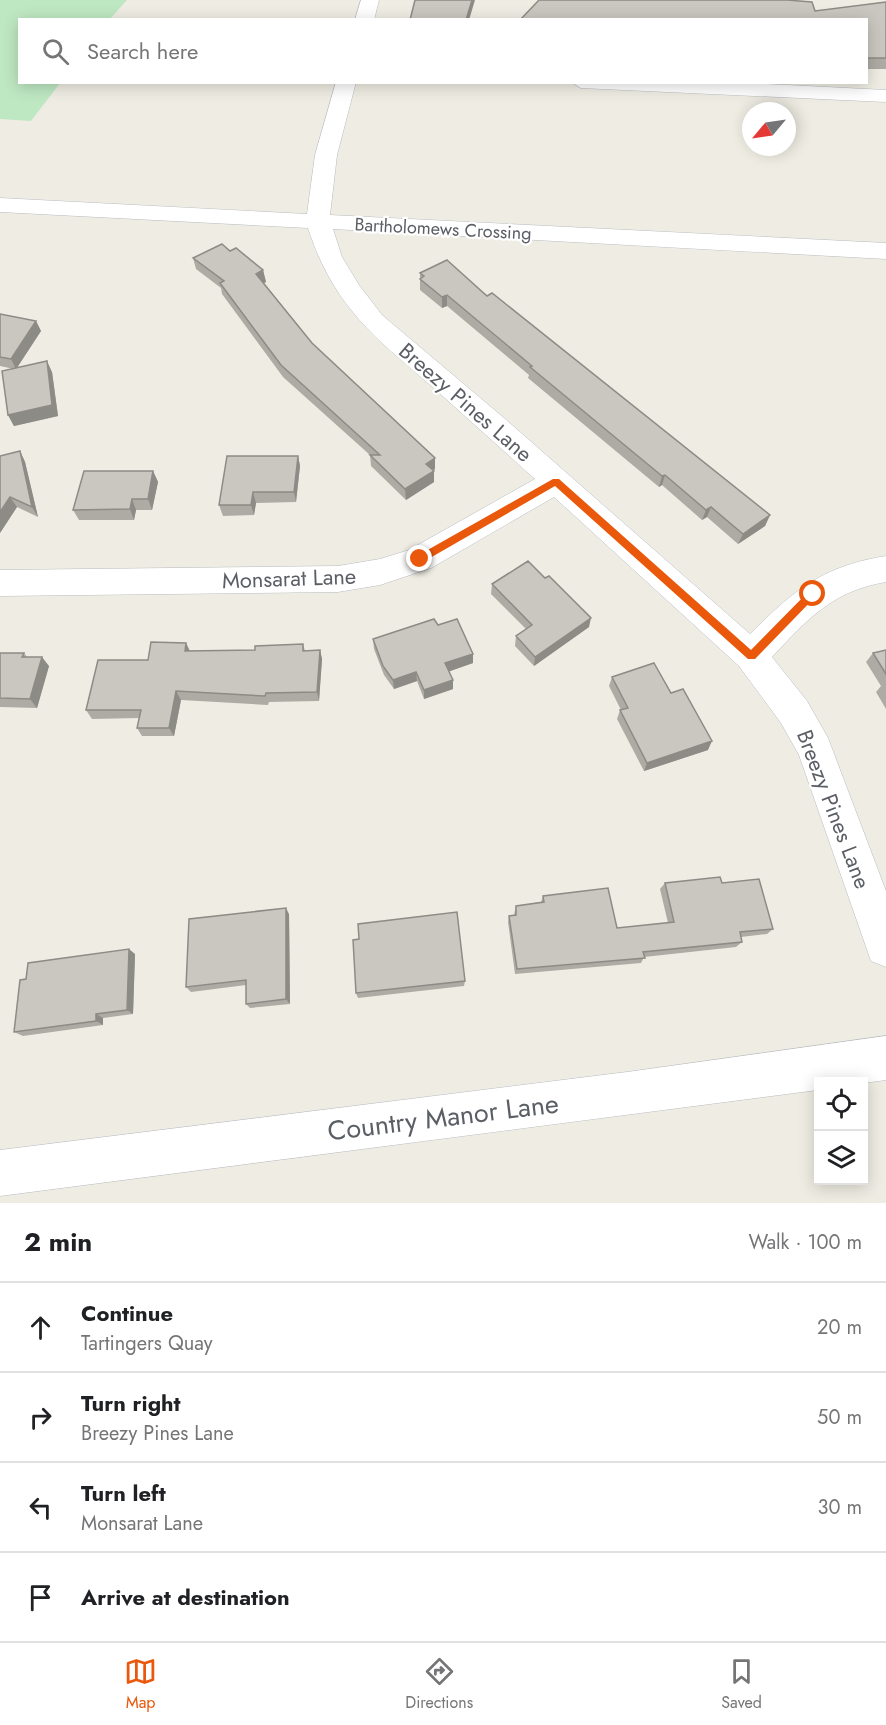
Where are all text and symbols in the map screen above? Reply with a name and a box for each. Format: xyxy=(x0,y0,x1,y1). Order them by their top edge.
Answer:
search box xyxy=(18,18,868,84)
icon: search xyxy=(39,35,72,68)
text: Search here xyxy=(87,35,198,67)
north arrow xyxy=(742,102,796,156)
street label: Bartholomews Crossing xyxy=(354,211,532,247)
street label: Breezy Pines Lane xyxy=(392,335,540,469)
route end xyxy=(406,545,432,571)
street label: Monsarat Lane xyxy=(221,560,357,596)
route start xyxy=(799,580,825,606)
street label: Breezy Pines Lane xyxy=(789,725,879,893)
map controls xyxy=(814,1077,868,1185)
button: locate xyxy=(814,1077,868,1131)
street label: Country Manor Lane xyxy=(325,1083,561,1151)
button: layers xyxy=(814,1131,868,1185)
text: 2 min xyxy=(24,1223,92,1261)
text: Walk · 100 m xyxy=(749,1228,862,1257)
text: Continue xyxy=(81,1297,173,1329)
icon: ahead xyxy=(24,1311,57,1344)
text: 20 m xyxy=(817,1313,862,1342)
text: Tartingers Quay xyxy=(81,1329,213,1358)
text: Turn right xyxy=(81,1387,181,1419)
icon: right xyxy=(24,1401,57,1434)
text: 50 m xyxy=(817,1403,862,1432)
text: Breezy Pines Lane xyxy=(81,1419,234,1448)
text: Turn left xyxy=(81,1477,166,1509)
icon: left xyxy=(24,1491,57,1524)
text: 30 m xyxy=(817,1493,862,1522)
text: Monsarat Lane xyxy=(81,1509,203,1538)
icon: arrive xyxy=(24,1581,57,1614)
text: Arrive at destination xyxy=(81,1581,290,1613)
tab: Map xyxy=(124,1655,157,1714)
tab: Directions xyxy=(405,1655,473,1714)
tab: Saved xyxy=(721,1655,762,1714)

